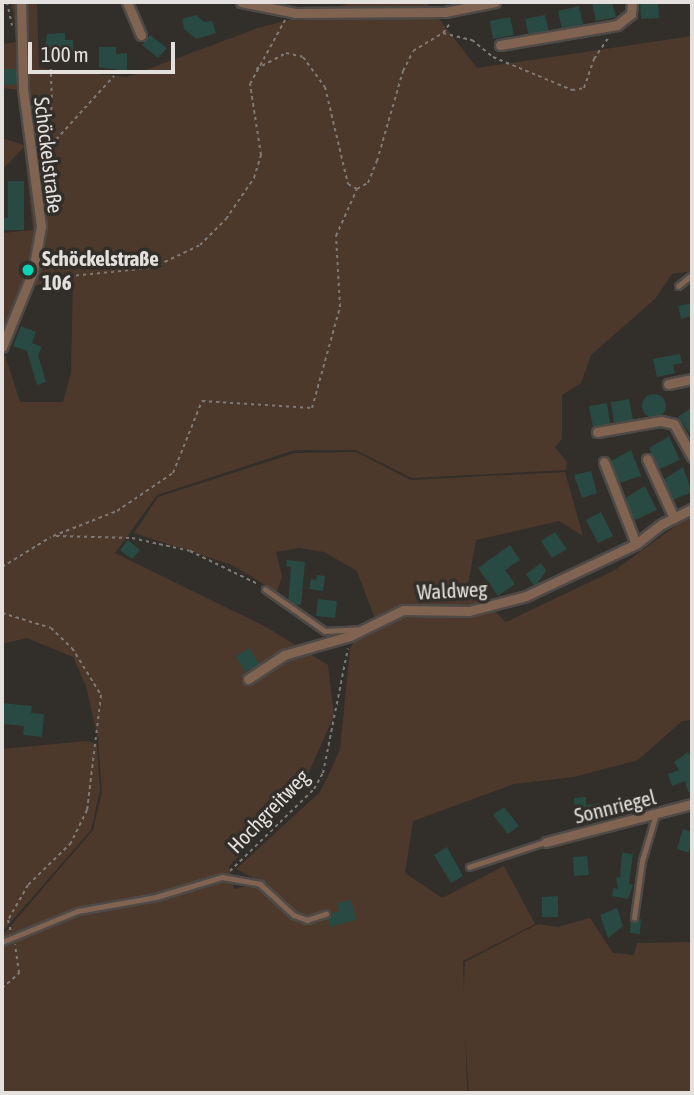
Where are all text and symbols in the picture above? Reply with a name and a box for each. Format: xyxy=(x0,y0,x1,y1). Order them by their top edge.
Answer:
scale bar xyxy=(32,28,178,72)
text: 100 m xyxy=(41,42,89,66)
street label: Schöckelstraße xyxy=(29,96,69,214)
place label: Schöckelstraße 106 xyxy=(42,245,159,295)
marker: Schöckelstraße 106 xyxy=(20,262,36,278)
street label: Waldweg xyxy=(416,576,488,604)
street label: Hochgreitweg xyxy=(222,764,314,858)
street label: Sonnriegel xyxy=(572,784,658,828)

